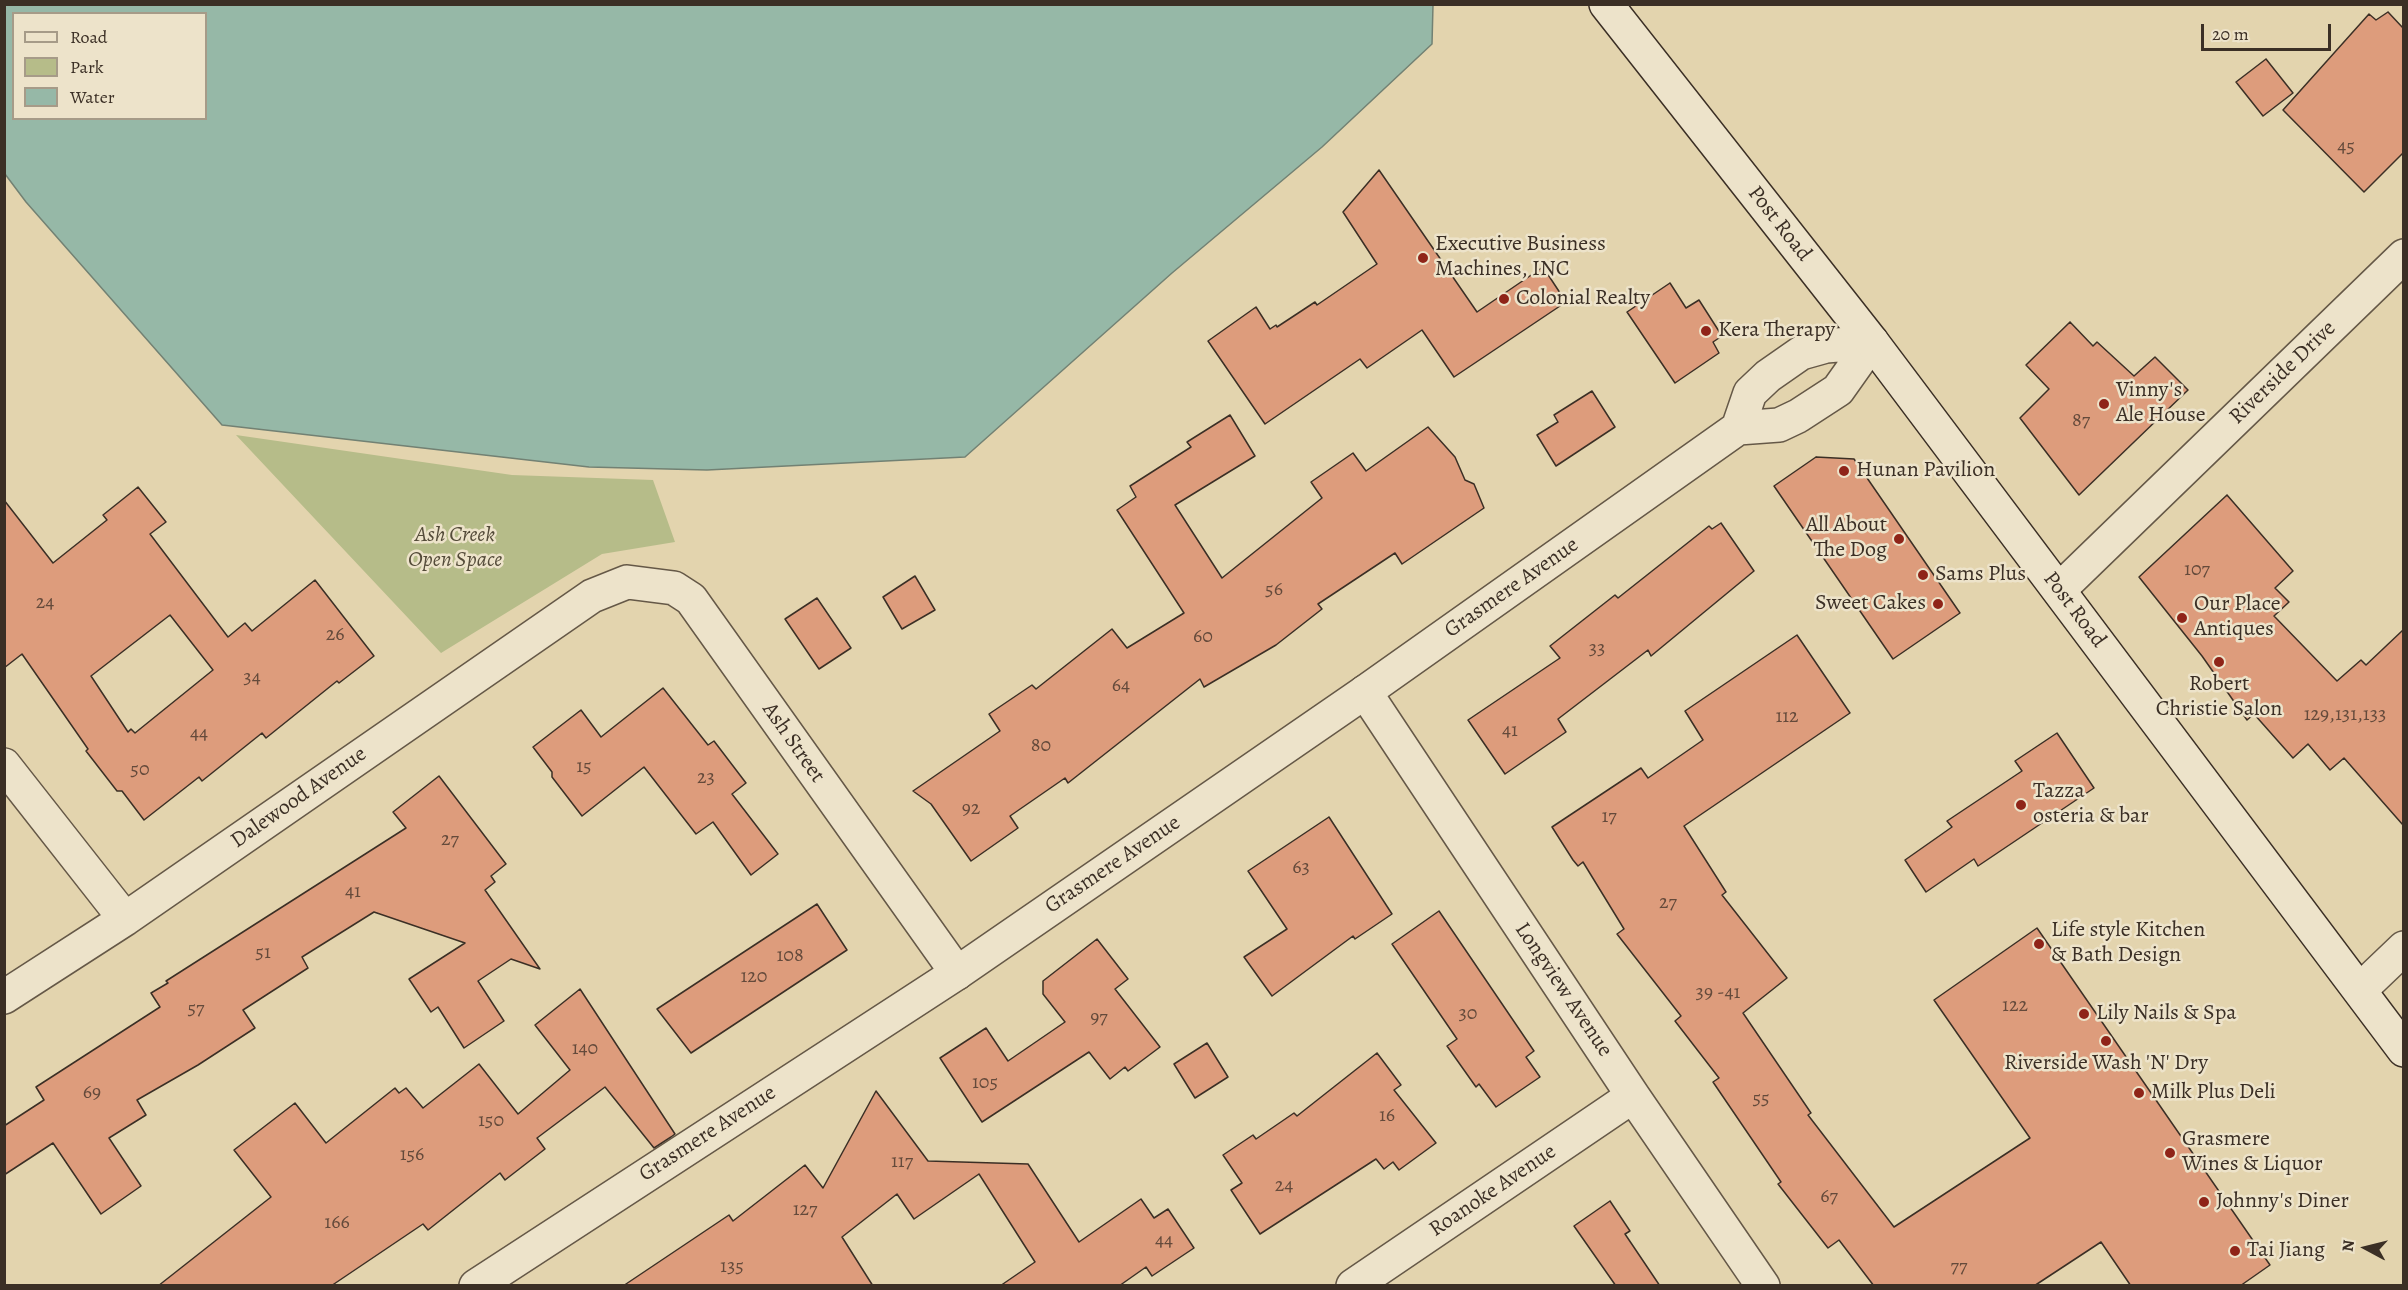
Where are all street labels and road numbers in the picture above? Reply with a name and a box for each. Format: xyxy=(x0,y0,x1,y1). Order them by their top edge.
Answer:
street label: Post Road xyxy=(1741,181,1817,267)
street label: Riverside Drive xyxy=(2224,316,2342,430)
street label: Grasmere Avenue xyxy=(1440,532,1584,644)
street label: Post Road xyxy=(2037,567,2111,653)
street label: Ash Street xyxy=(756,698,830,788)
street label: Dalewood Avenue xyxy=(226,741,372,855)
street label: Grasmere Avenue xyxy=(1040,810,1186,920)
street label: Longview Avenue xyxy=(1508,918,1618,1062)
street label: Grasmere Avenue xyxy=(635,1080,781,1188)
street label: Roanoke Avenue xyxy=(1425,1139,1561,1243)

